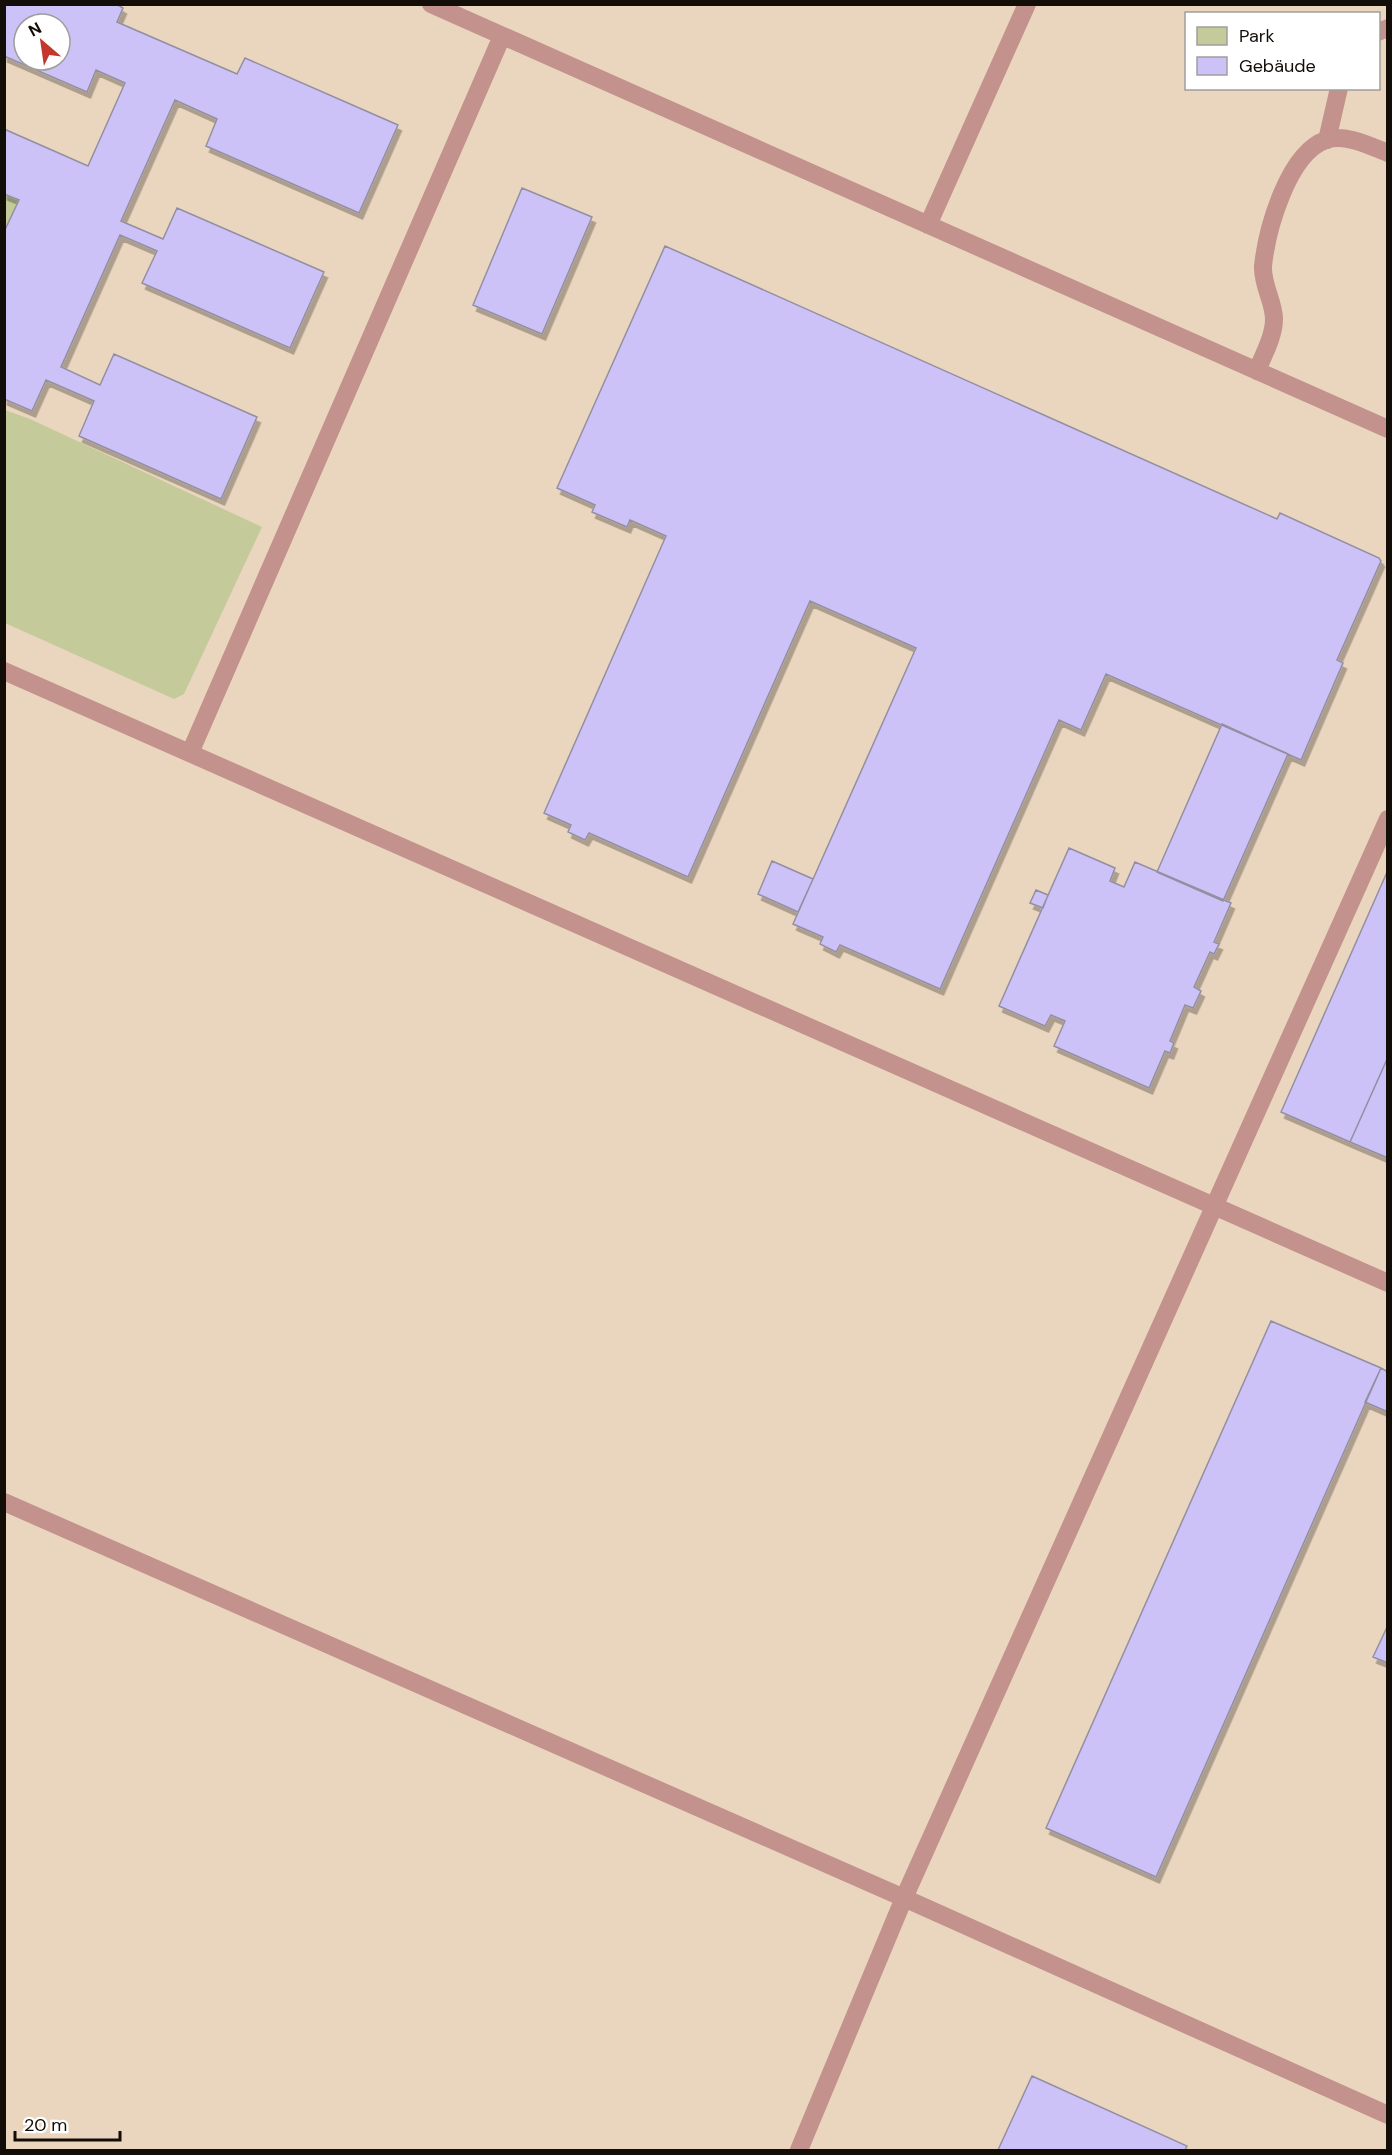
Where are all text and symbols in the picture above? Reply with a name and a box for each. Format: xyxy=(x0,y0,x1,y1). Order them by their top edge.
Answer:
north arrow xyxy=(12,12,72,72)
legend xyxy=(1185,12,1380,90)
text: N xyxy=(25,17,45,41)
text: Park xyxy=(1239,24,1275,48)
text: Gebäude xyxy=(1239,54,1316,78)
scale bar xyxy=(15,2104,120,2142)
text: 20 m xyxy=(24,2113,67,2137)

